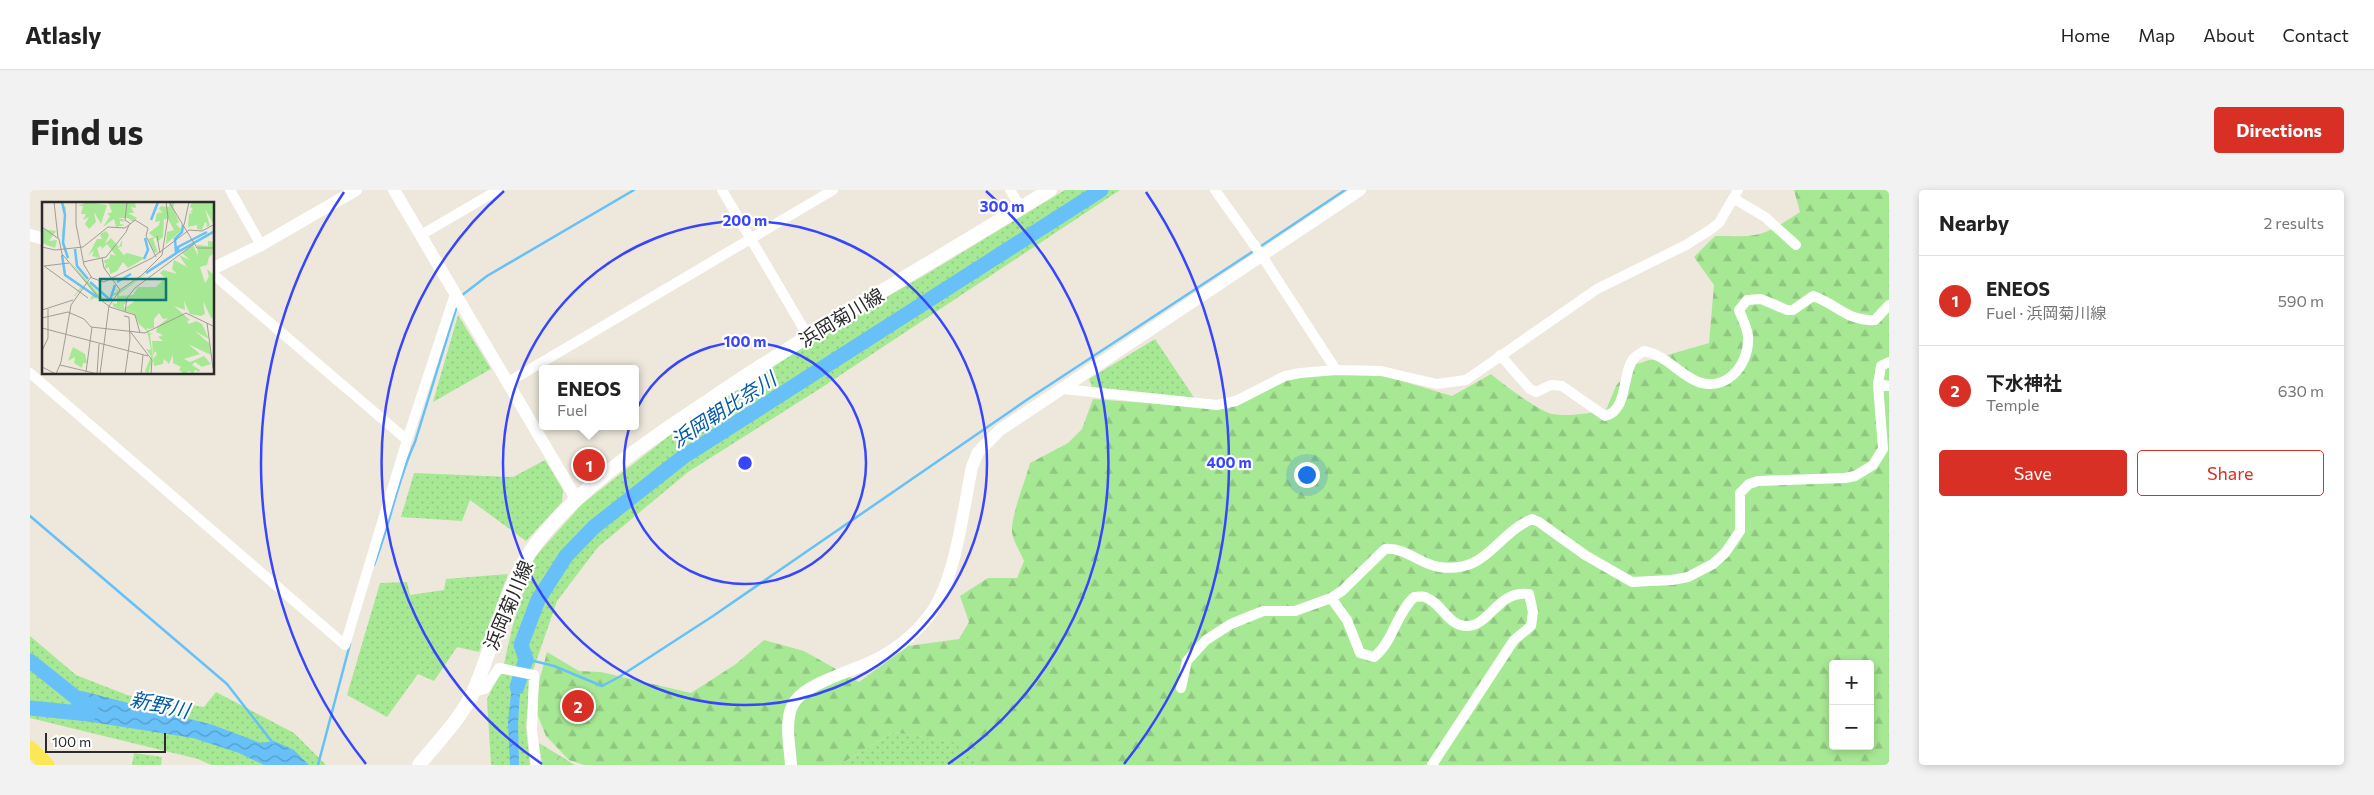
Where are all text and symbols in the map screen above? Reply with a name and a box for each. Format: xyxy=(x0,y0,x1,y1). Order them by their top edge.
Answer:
text: Atlasly xyxy=(25,20,102,49)
text: Home xyxy=(2061,24,2110,46)
text: Map xyxy=(2138,24,2175,46)
text: About xyxy=(2203,24,2255,46)
text: Contact xyxy=(2283,24,2349,46)
button: Directions xyxy=(2214,107,2344,153)
text: Find us xyxy=(30,109,144,152)
text: 300 m xyxy=(980,197,1024,215)
inset map xyxy=(42,202,215,375)
text: Nearby xyxy=(1939,210,2009,235)
text: 200 m xyxy=(723,211,767,229)
text: 2 results xyxy=(2263,213,2324,232)
text: ENEOS xyxy=(1986,277,2050,300)
street label: 浜岡菊川線 xyxy=(794,283,888,351)
text: 1 xyxy=(1951,291,1959,310)
text: 590 m xyxy=(2278,291,2324,310)
text: Fuel · 浜岡菊川線 xyxy=(1986,303,2106,322)
text: 100 m xyxy=(724,332,766,350)
popup xyxy=(539,365,639,430)
water label: 浜岡朝比奈川 xyxy=(666,365,782,452)
text: 下水神社 xyxy=(1986,371,2062,394)
text: ENEOS xyxy=(557,377,621,400)
text: 2 xyxy=(1950,381,1960,400)
text: 630 m xyxy=(2278,381,2324,400)
text: Temple xyxy=(1986,395,2039,414)
text: Fuel xyxy=(557,400,587,419)
pin: 1 xyxy=(573,446,605,484)
button: Save xyxy=(1939,450,2127,496)
button: Share xyxy=(2137,450,2324,496)
text: 400 m xyxy=(1206,453,1252,471)
centre of rings xyxy=(736,454,754,472)
your location xyxy=(1294,462,1320,488)
street label: 浜岡菊川線 xyxy=(479,557,537,653)
map controls xyxy=(1829,660,1874,750)
button: + xyxy=(1829,660,1874,705)
water label: 新野川 xyxy=(128,686,194,722)
pin: 2 xyxy=(562,687,594,725)
button: − xyxy=(1829,705,1874,750)
scale bar xyxy=(45,730,166,753)
text: 100 m xyxy=(52,733,91,750)

